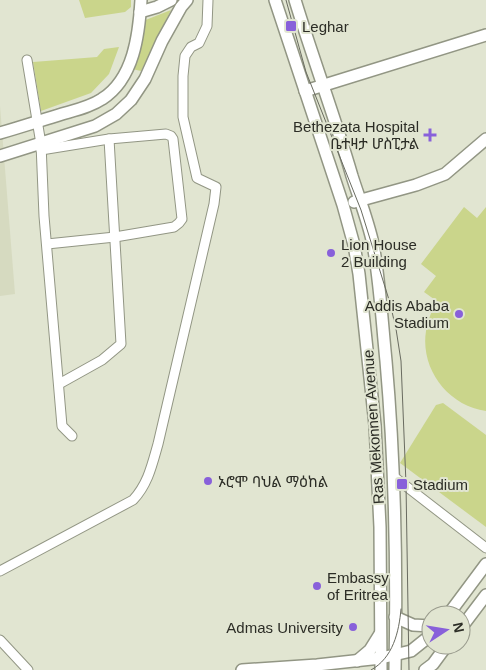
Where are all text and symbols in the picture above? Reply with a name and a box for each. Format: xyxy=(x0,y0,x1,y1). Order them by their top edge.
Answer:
place label: Leghar xyxy=(302,18,349,35)
marker: Leghar xyxy=(284,19,298,33)
place label: Bethezata Hospital ቤተዛታ ሆስፒታል xyxy=(293,118,419,152)
marker: Bethezata Hospital ቤተዛታ ሆስፒታል xyxy=(423,128,437,142)
place label: Lion House 2 Building xyxy=(341,236,417,270)
marker: Lion House 2 Building xyxy=(325,247,337,259)
place label: Addis Ababa Stadium xyxy=(365,297,450,331)
marker: Addis Ababa Stadium xyxy=(453,308,465,320)
street label: Ras Mekonnen Avenue xyxy=(359,349,387,505)
place label: ኦሮሞ ባህል ማዕከል xyxy=(218,473,328,490)
marker: ኦሮሞ ባህል ማዕከል xyxy=(202,475,214,487)
place label: Stadium xyxy=(413,476,468,493)
marker: Stadium xyxy=(395,477,409,491)
place label: Embassy of Eritrea xyxy=(327,569,389,603)
marker: Embassy of Eritrea xyxy=(311,580,323,592)
north arrow xyxy=(421,605,471,655)
place label: Admas University xyxy=(226,619,343,636)
marker: Admas University xyxy=(347,621,359,633)
text: N xyxy=(450,621,468,634)

